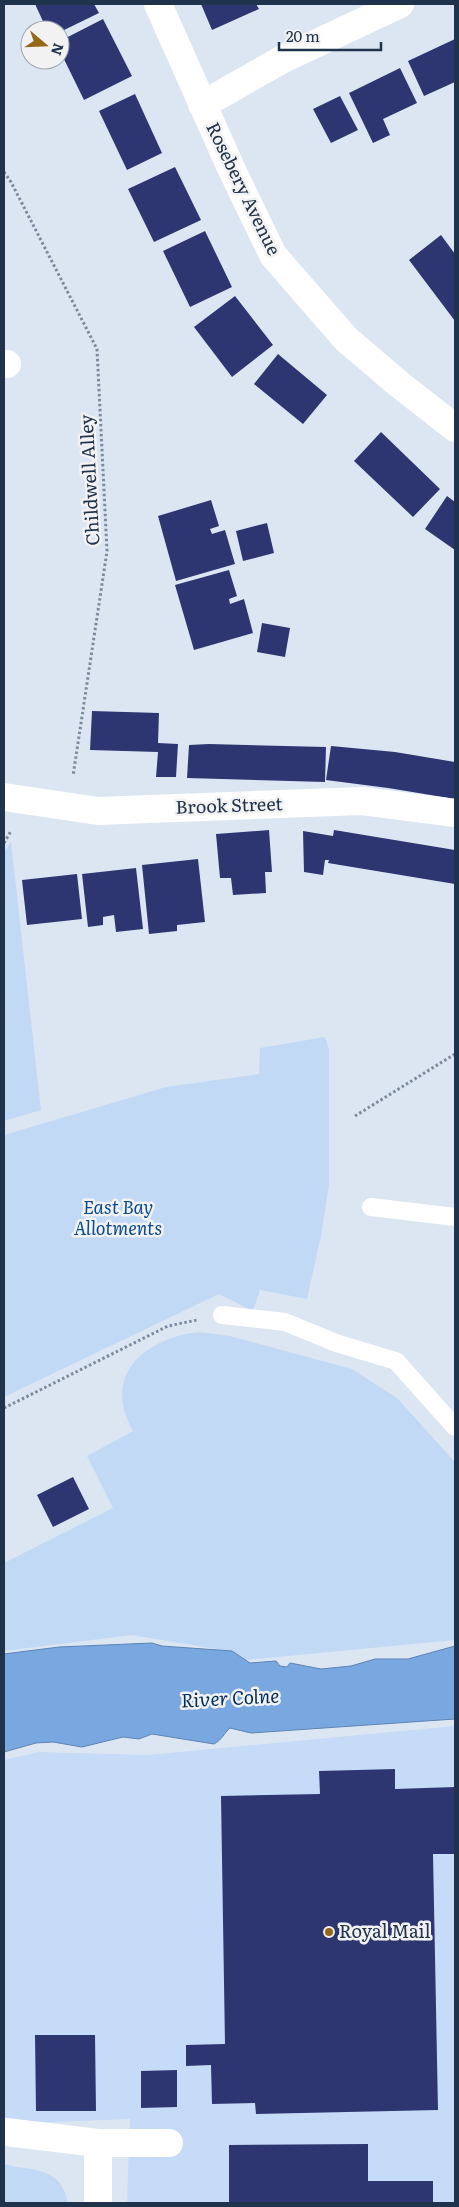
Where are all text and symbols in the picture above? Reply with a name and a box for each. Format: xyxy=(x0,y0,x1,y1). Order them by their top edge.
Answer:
north arrow xyxy=(20,20,70,70)
scale bar xyxy=(279,20,382,52)
text: 20 m xyxy=(286,24,320,47)
text: N xyxy=(47,41,70,59)
street label: Rosebery Avenue xyxy=(200,117,288,260)
street label: Childwell Alley xyxy=(72,413,105,546)
street label: Brook Street xyxy=(175,789,284,820)
park label: East Bay Allotments xyxy=(74,1193,162,1241)
water label: River Colne xyxy=(180,1680,280,1714)
place label: Royal Mail xyxy=(339,1917,431,1944)
marker: Royal Mail xyxy=(323,1926,335,1938)

